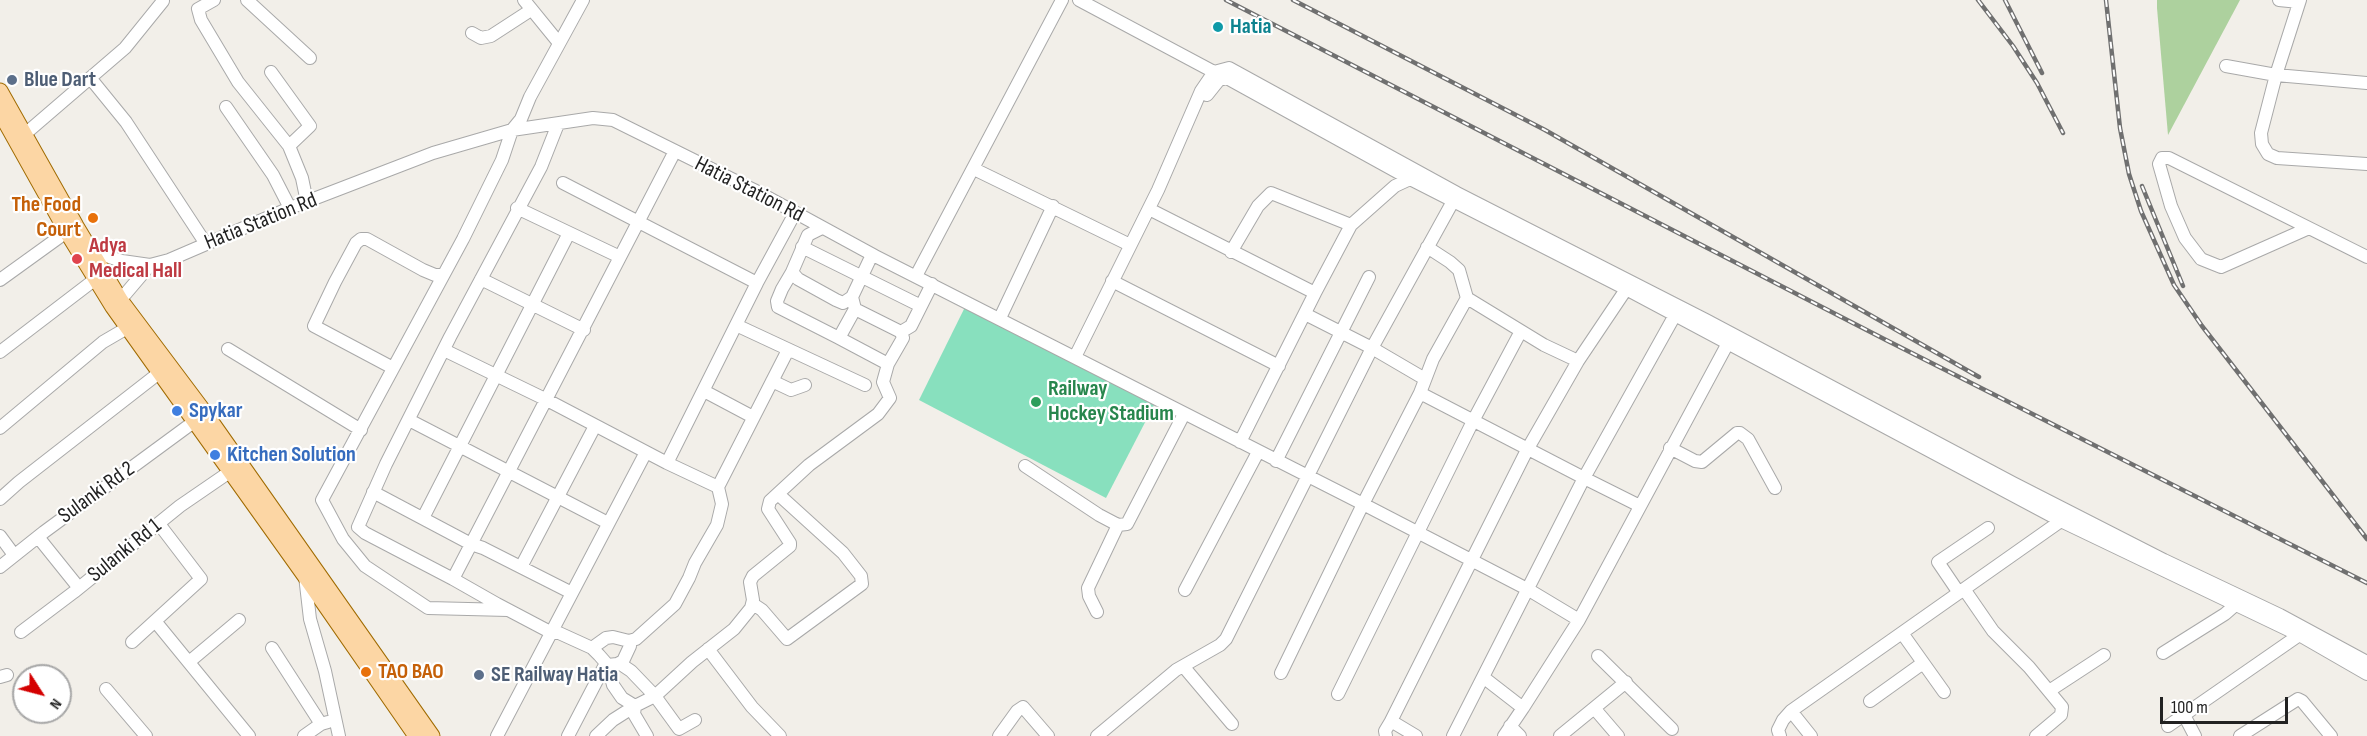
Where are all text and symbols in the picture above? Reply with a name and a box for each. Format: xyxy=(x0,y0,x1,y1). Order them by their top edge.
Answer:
place label: Hatia xyxy=(1230,14,1271,40)
marker: Hatia xyxy=(1211,20,1225,34)
place label: Blue Dart xyxy=(24,67,96,93)
marker: Blue Dart xyxy=(5,73,19,87)
street label: Hatia Station Rd xyxy=(690,151,808,229)
street label: Hatia Station Rd xyxy=(201,188,321,256)
place label: The Food Court xyxy=(11,192,81,243)
marker: The Food Court xyxy=(86,211,100,225)
place label: Adya Medical Hall xyxy=(89,233,182,284)
marker: Adya Medical Hall xyxy=(70,252,84,266)
place label: Railway Hockey Stadium xyxy=(1048,376,1174,428)
marker: Railway Hockey Stadium xyxy=(1029,395,1043,409)
place label: Spykar xyxy=(189,398,243,424)
marker: Spykar xyxy=(170,404,184,418)
place label: Kitchen Solution xyxy=(227,442,356,468)
marker: Kitchen Solution xyxy=(208,448,222,462)
street label: Sulanki Rd 2 xyxy=(54,456,140,530)
street label: Sulanki Rd 1 xyxy=(83,513,167,589)
place label: TAO BAO xyxy=(378,659,444,685)
place label: SE Railway Hatia xyxy=(491,662,618,688)
north arrow xyxy=(12,664,72,724)
marker: TAO BAO xyxy=(359,665,373,679)
marker: SE Railway Hatia xyxy=(472,668,486,682)
scale bar xyxy=(2163,685,2290,723)
text: N xyxy=(45,695,66,713)
text: 100 m xyxy=(2171,697,2208,718)

